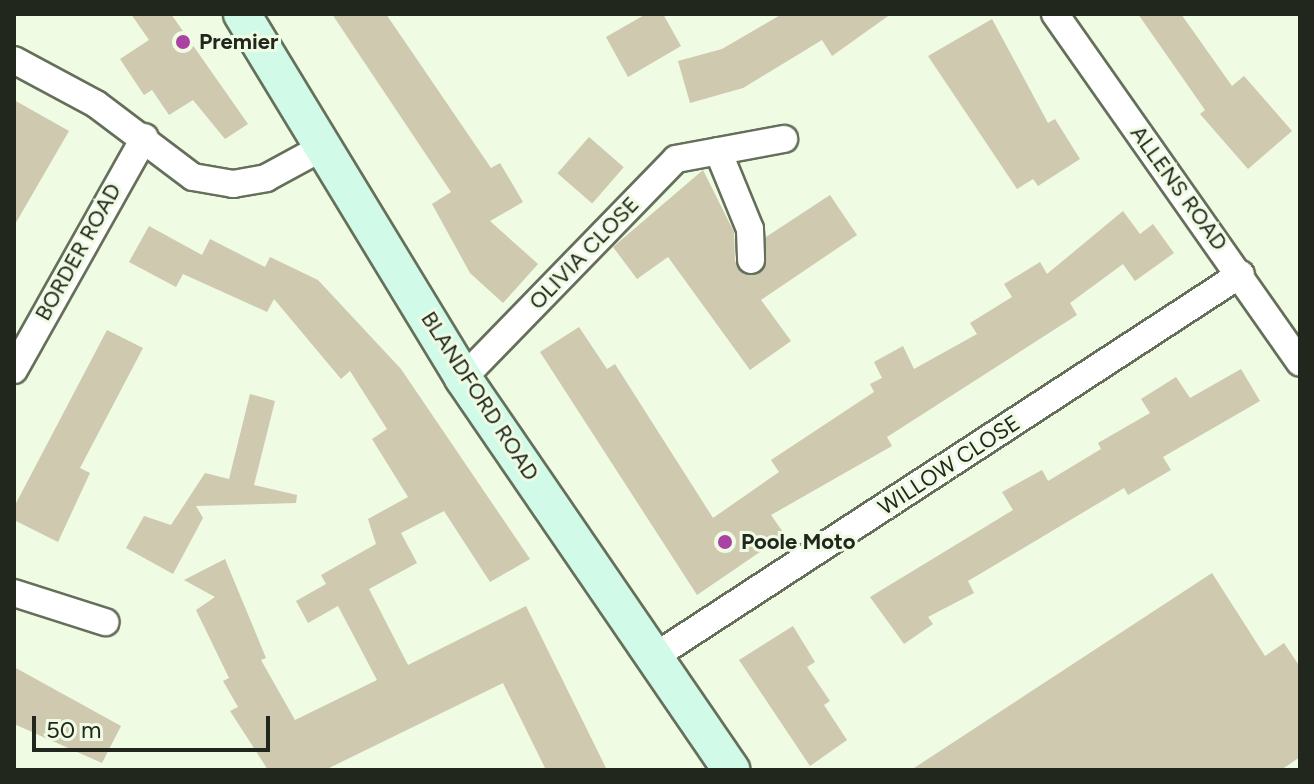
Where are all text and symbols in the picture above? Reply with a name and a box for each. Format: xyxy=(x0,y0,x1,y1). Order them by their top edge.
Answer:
place label: Premier xyxy=(199,29,278,55)
marker: Premier xyxy=(174,33,192,51)
street label: ALLENS ROAD xyxy=(1125,121,1233,255)
street label: BORDER ROAD xyxy=(29,179,127,325)
street label: OLIVIA CLOSE xyxy=(524,191,644,315)
street label: BLANDFORD ROAD xyxy=(416,307,544,485)
street label: WILLOW CLOSE xyxy=(873,409,1025,521)
place label: Poole Moto xyxy=(741,529,856,555)
marker: Poole Moto xyxy=(716,533,734,551)
scale bar xyxy=(36,700,274,750)
text: 50 m xyxy=(46,715,102,744)

